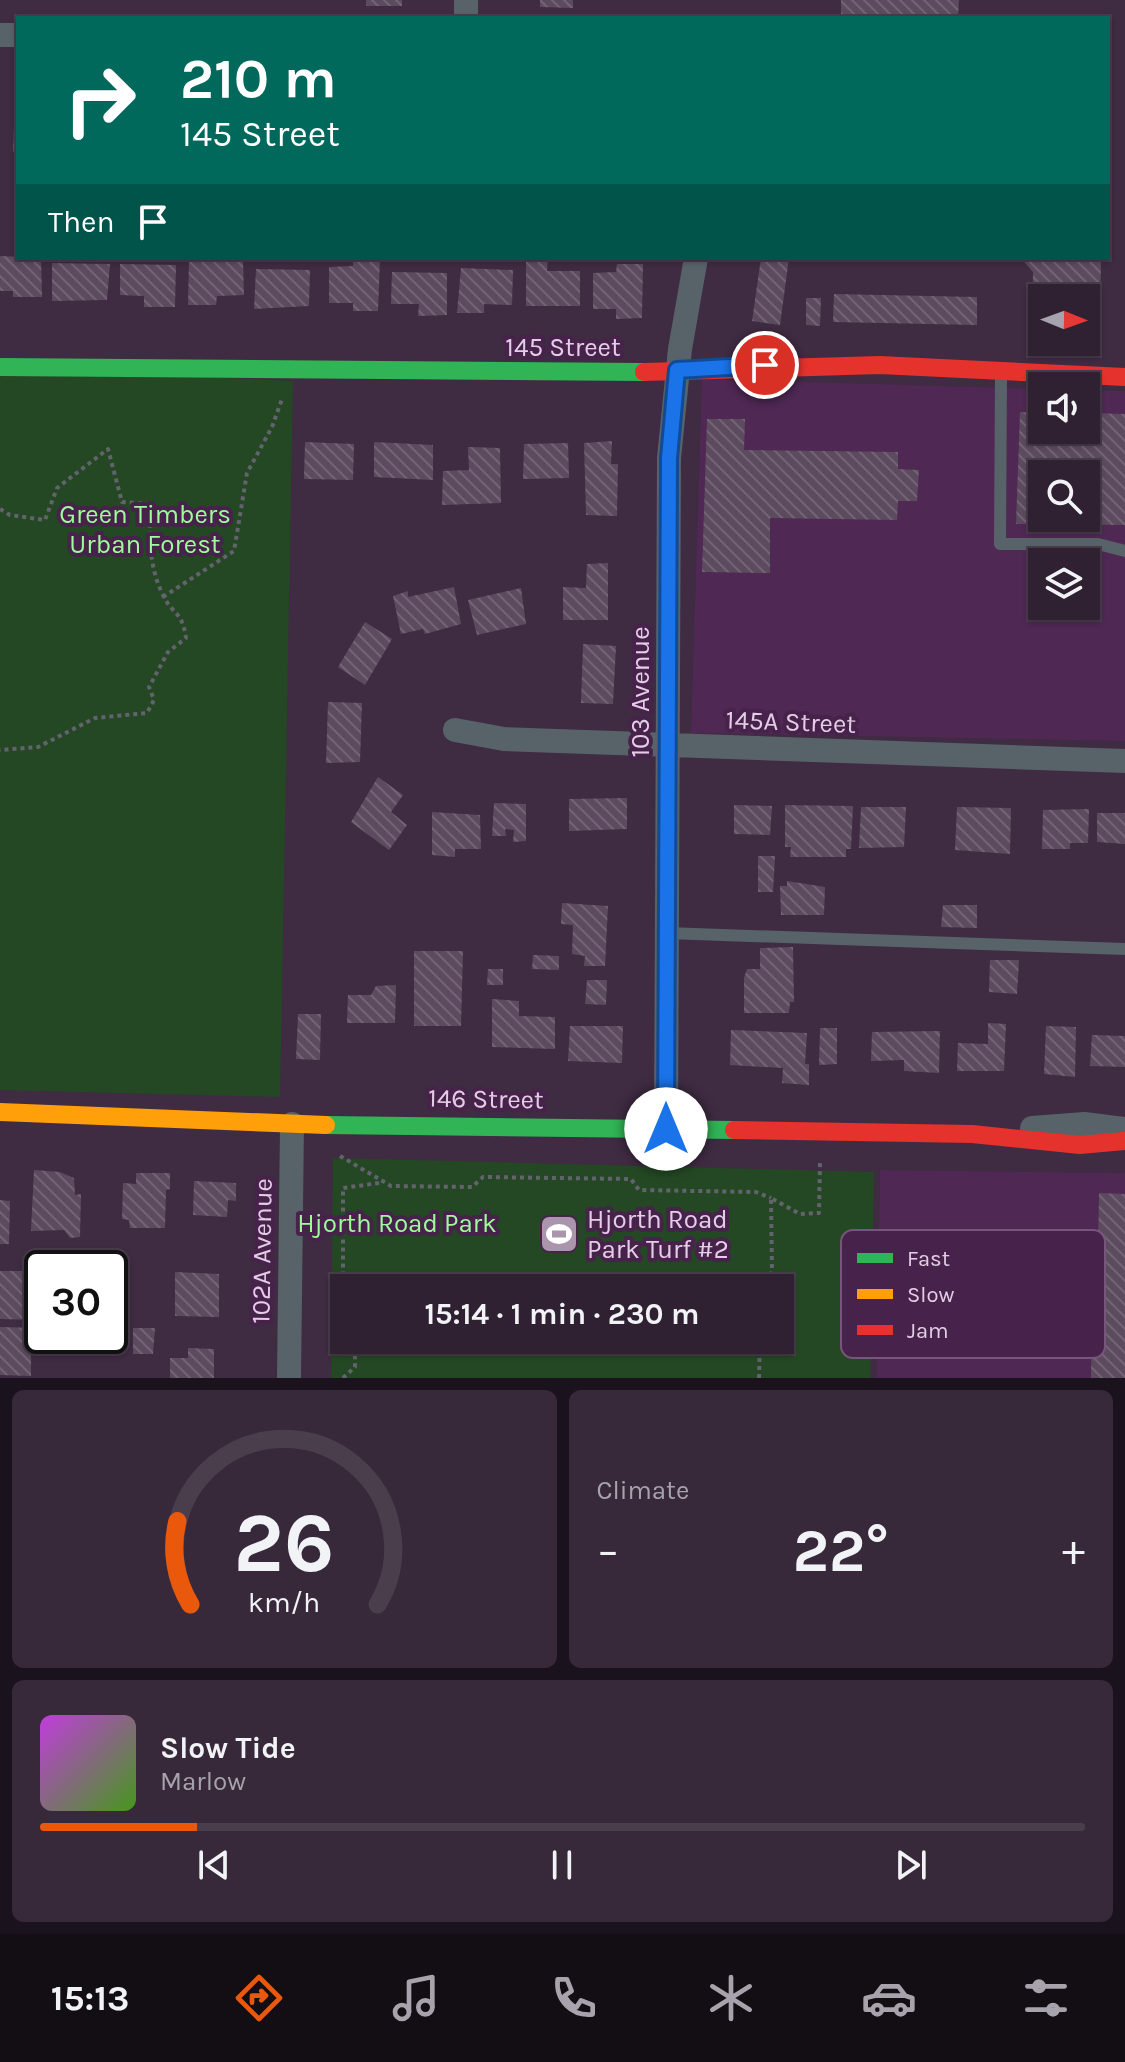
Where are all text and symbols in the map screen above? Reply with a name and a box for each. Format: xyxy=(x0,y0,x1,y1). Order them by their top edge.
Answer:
text: 210 m xyxy=(180,46,337,111)
icon: right xyxy=(48,48,152,152)
text: 145 Street xyxy=(180,113,340,155)
icon: arrive xyxy=(131,200,175,244)
text: Then xyxy=(48,204,115,240)
north arrow xyxy=(1028,284,1100,356)
map controls xyxy=(1028,284,1100,620)
pin xyxy=(731,331,799,399)
street label: 145 Street xyxy=(505,332,621,363)
icon: arrive xyxy=(743,343,787,387)
button: sound xyxy=(1028,372,1100,444)
button: search xyxy=(1028,460,1100,532)
park label: Green Timbers Urban Forest xyxy=(59,499,231,560)
button: layers xyxy=(1028,548,1100,620)
street label: 103 Avenue xyxy=(625,626,656,758)
street label: 145A Street xyxy=(725,704,857,740)
street label: 146 Street xyxy=(428,1082,544,1116)
position arrow xyxy=(624,1087,708,1171)
street label: 102A Avenue xyxy=(245,1178,279,1324)
place label: Hjorth Road Park Turf #2 xyxy=(587,1204,729,1265)
park label: Hjorth Road Park xyxy=(297,1208,497,1239)
sports icon: Hjorth Road Park Turf #2 xyxy=(538,1213,580,1255)
legend xyxy=(841,1230,1105,1358)
text: Fast xyxy=(907,1246,950,1272)
speed limit sign: 30 xyxy=(24,1250,128,1354)
text: Slow xyxy=(907,1282,954,1308)
text: 15:14 · 1 min · 230 m xyxy=(424,1296,700,1332)
text: Jam xyxy=(907,1318,949,1344)
text: Climate xyxy=(597,1475,689,1506)
text: 26 xyxy=(234,1495,335,1592)
text: 22° xyxy=(793,1516,889,1586)
text: − xyxy=(597,1525,620,1576)
text: + xyxy=(1062,1525,1085,1576)
text: km/h xyxy=(248,1586,320,1619)
text: Slow Tide xyxy=(160,1730,296,1766)
text: Marlow xyxy=(160,1766,246,1797)
icon: previous xyxy=(192,1843,236,1887)
icon: pause xyxy=(540,1843,584,1887)
icon: next xyxy=(889,1843,933,1887)
icon: directions xyxy=(231,1970,287,2026)
icon: music xyxy=(388,1970,444,2026)
icon: phone xyxy=(546,1970,602,2026)
icon: climate xyxy=(703,1970,759,2026)
icon: car xyxy=(861,1970,917,2026)
icon: filters xyxy=(1018,1970,1074,2026)
text: 15:13 xyxy=(51,1977,129,2019)

